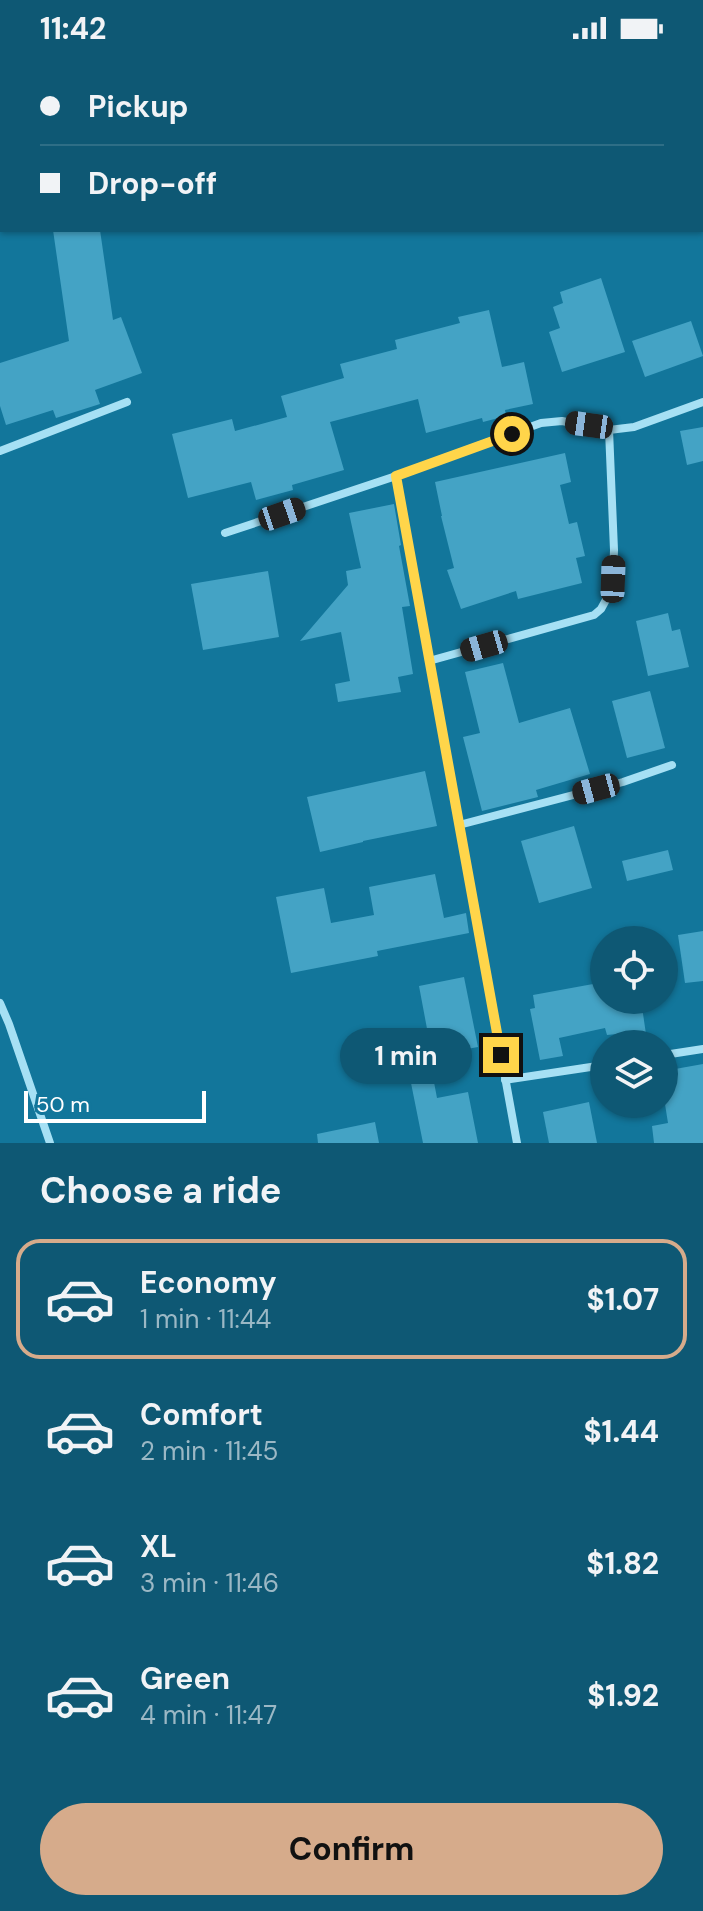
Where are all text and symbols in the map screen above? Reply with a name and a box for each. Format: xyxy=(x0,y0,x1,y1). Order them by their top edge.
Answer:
text: 11:42 xyxy=(40,9,106,48)
text: Pickup xyxy=(88,87,188,126)
text: Drop-off xyxy=(88,164,217,203)
car xyxy=(564,410,614,440)
route start xyxy=(494,416,530,452)
car xyxy=(255,495,309,533)
car xyxy=(600,555,626,603)
car xyxy=(458,628,510,664)
car xyxy=(570,771,622,807)
map controls xyxy=(590,926,678,1118)
button: locate xyxy=(590,926,678,1014)
callout: 1 min xyxy=(341,1027,473,1083)
button: layers xyxy=(590,1030,678,1118)
route end xyxy=(483,1037,519,1073)
text: 1 min xyxy=(374,1039,438,1073)
scale bar xyxy=(24,1087,206,1123)
text: 50 m xyxy=(36,1090,90,1119)
text: Choose a ride xyxy=(40,1167,281,1214)
icon: car xyxy=(44,1263,116,1335)
text: Economy xyxy=(140,1263,277,1302)
text: $1.07 xyxy=(587,1280,659,1319)
text: 1 min · 11:44 xyxy=(140,1302,271,1336)
icon: car xyxy=(44,1395,116,1467)
text: Comfort xyxy=(140,1395,263,1434)
text: $1.44 xyxy=(583,1412,659,1451)
text: 2 min · 11:45 xyxy=(140,1434,278,1468)
icon: car xyxy=(44,1527,116,1599)
text: XL xyxy=(140,1527,177,1566)
text: $1.82 xyxy=(586,1544,659,1583)
text: 3 min · 11:46 xyxy=(140,1566,279,1600)
icon: car xyxy=(44,1659,116,1731)
text: Green xyxy=(140,1659,230,1698)
text: $1.92 xyxy=(587,1676,659,1715)
text: 4 min · 11:47 xyxy=(140,1698,277,1732)
button: Confirm xyxy=(40,1803,663,1895)

